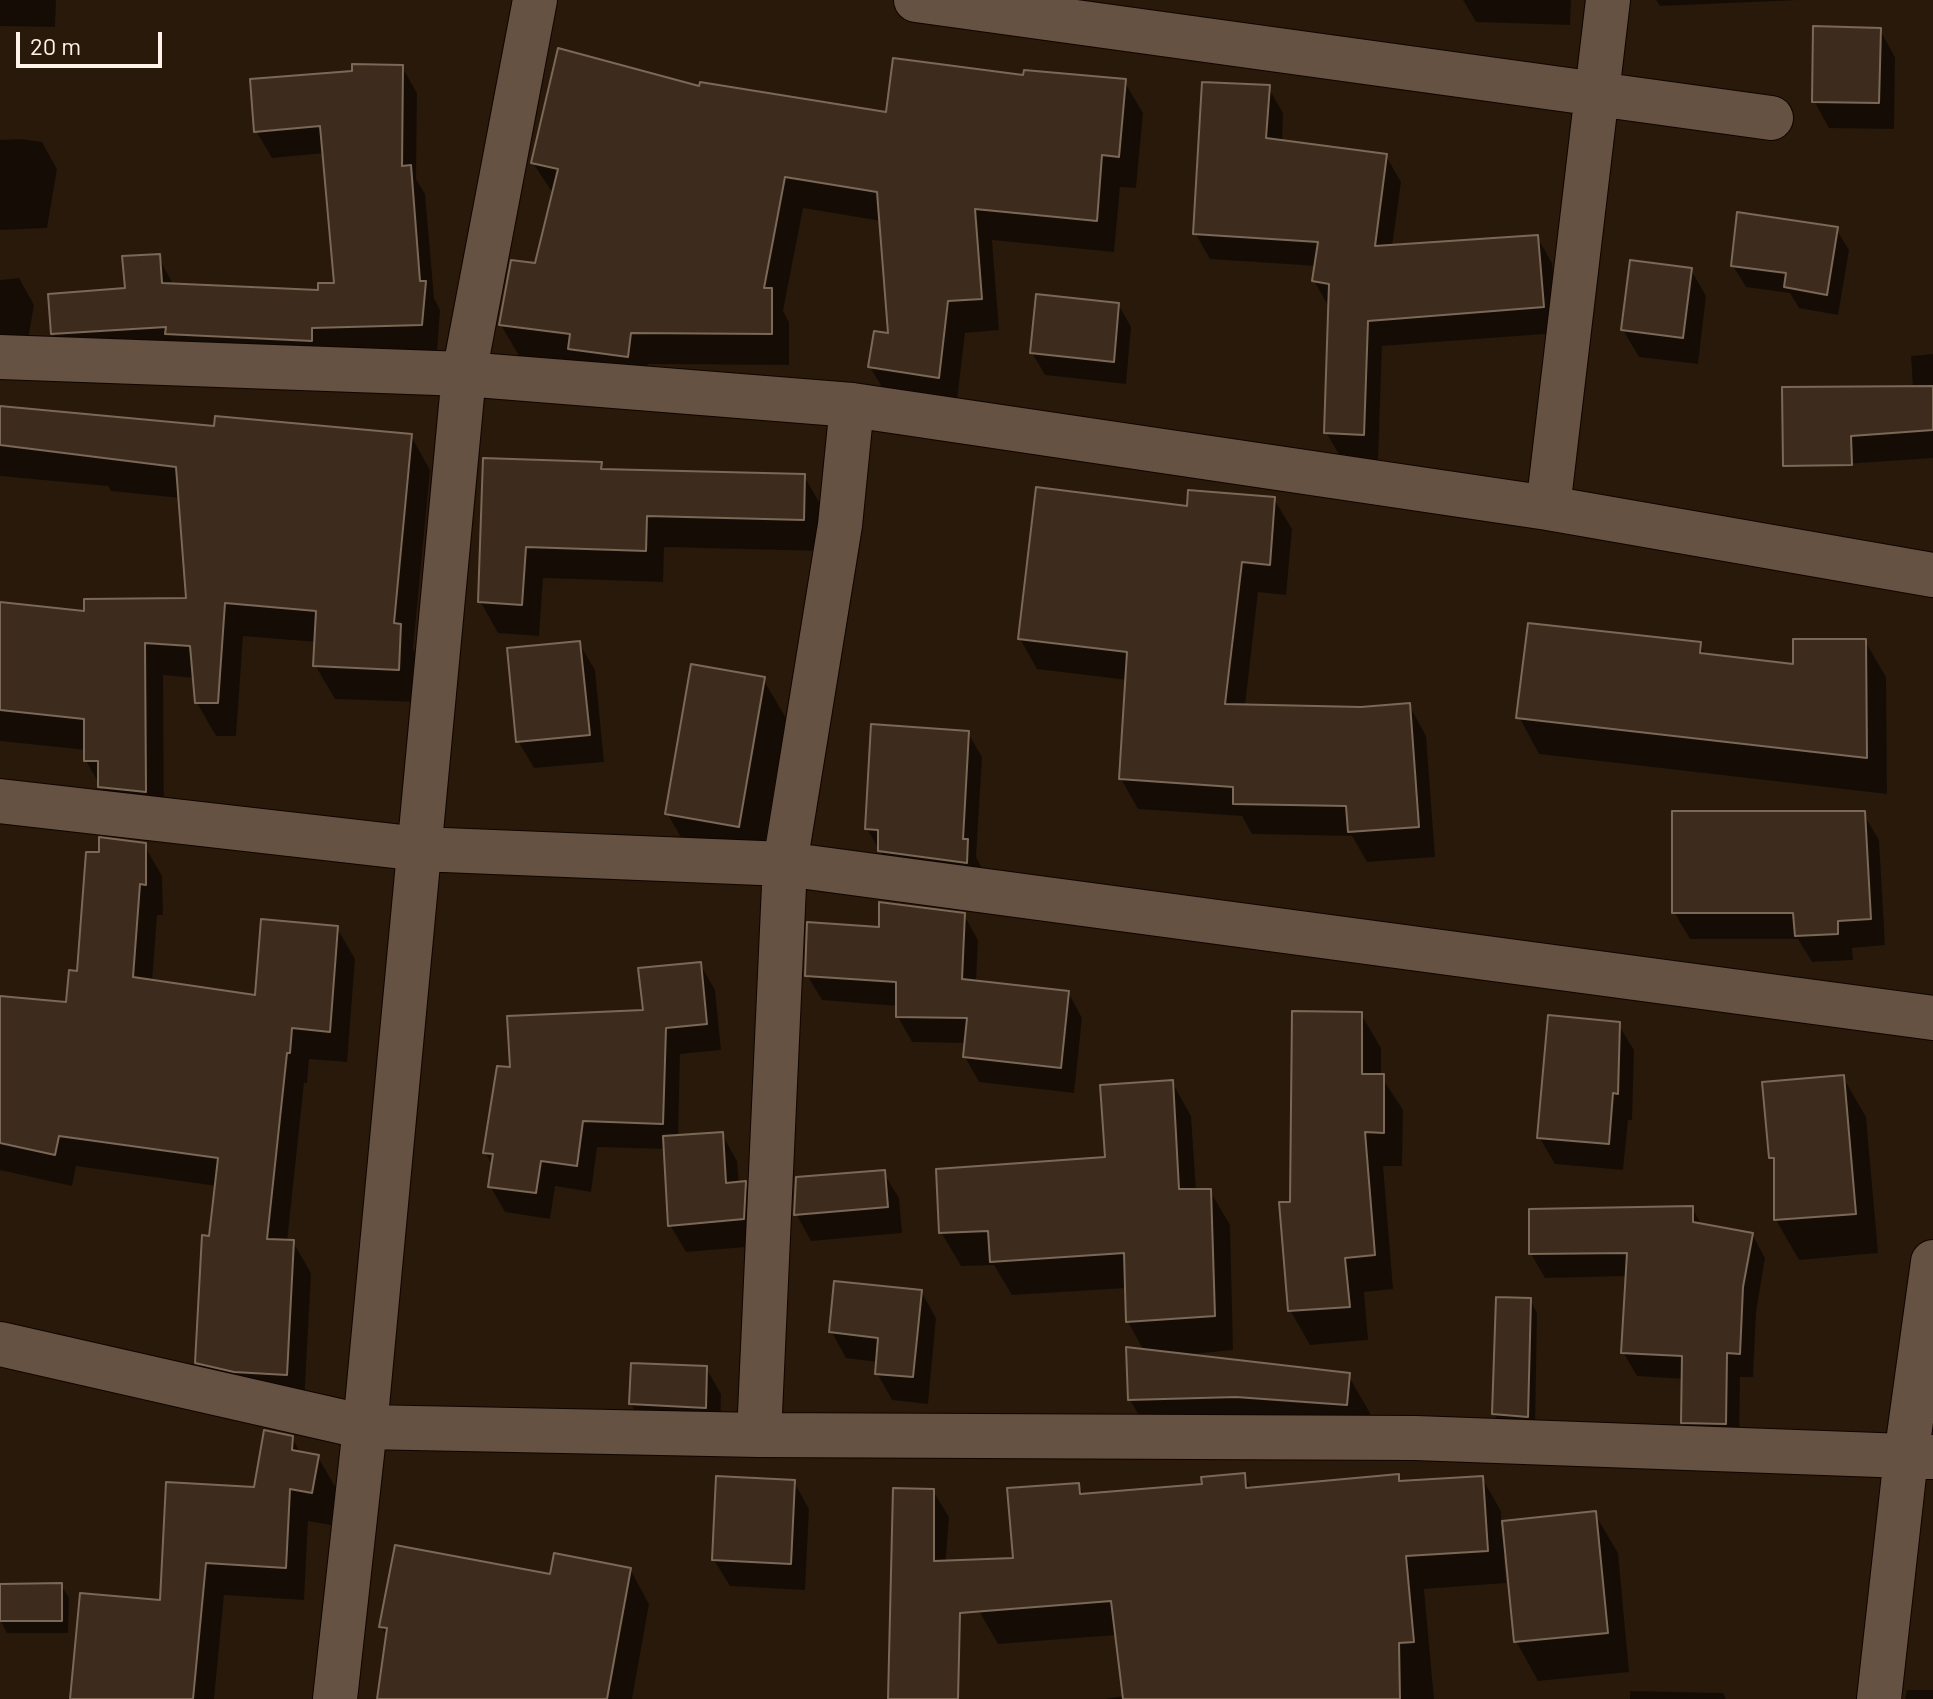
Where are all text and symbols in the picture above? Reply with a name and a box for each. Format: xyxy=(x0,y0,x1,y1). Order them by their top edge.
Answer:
scale bar xyxy=(20,16,166,66)
text: 20 m xyxy=(30,31,81,60)

